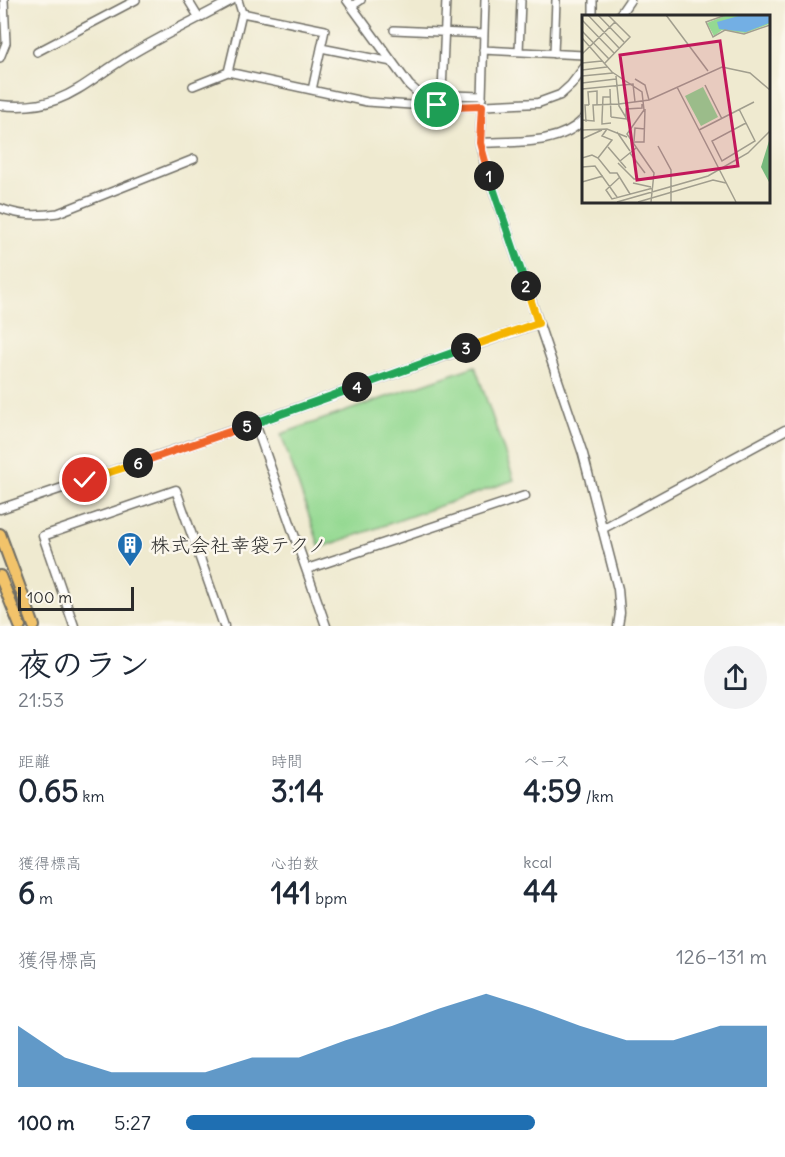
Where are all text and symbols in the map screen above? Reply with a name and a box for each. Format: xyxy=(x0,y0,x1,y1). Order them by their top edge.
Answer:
inset map xyxy=(582,15,770,202)
pin xyxy=(411,79,462,130)
icon: arrive xyxy=(420,88,453,121)
pin: 1 xyxy=(474,161,504,191)
text: 1 xyxy=(486,166,492,186)
pin: 2 xyxy=(511,271,541,301)
text: 2 xyxy=(522,276,530,296)
pin: 3 xyxy=(451,333,481,363)
text: 3 xyxy=(461,338,471,358)
pin: 4 xyxy=(342,372,372,402)
text: 4 xyxy=(352,377,362,397)
pin: 5 xyxy=(232,411,262,441)
text: 5 xyxy=(242,416,252,436)
pin: 6 xyxy=(123,448,153,478)
text: 6 xyxy=(133,453,143,473)
pin xyxy=(59,454,110,505)
icon: check xyxy=(68,463,101,496)
building icon: 株式会社幸袋テクノ xyxy=(115,530,145,568)
place label: 株式会社幸袋テクノ xyxy=(150,532,327,557)
scale bar xyxy=(18,584,134,612)
text: 100 m xyxy=(27,587,72,607)
text: 夜のラン xyxy=(18,643,150,685)
button: share xyxy=(704,646,767,709)
text: 21:53 xyxy=(18,687,64,712)
text: 距離 xyxy=(18,751,50,771)
text: 時間 xyxy=(271,751,303,771)
text: ペース xyxy=(523,751,570,771)
text: 0.65 xyxy=(18,772,79,810)
text: 3:14 xyxy=(271,772,324,810)
text: 4:59 xyxy=(523,772,582,810)
text: km xyxy=(79,786,105,806)
text: /km xyxy=(582,786,614,806)
text: kcal xyxy=(523,852,552,872)
text: 獲得標高 xyxy=(18,853,82,873)
text: 心拍数 xyxy=(271,853,319,873)
text: 44 xyxy=(523,872,558,910)
text: 6 xyxy=(18,874,35,912)
text: 141 xyxy=(271,874,312,912)
text: m xyxy=(35,888,53,908)
text: bpm xyxy=(312,888,347,908)
text: 126–131 m xyxy=(676,944,767,969)
text: 獲得標高 xyxy=(18,947,98,972)
text: 100 m xyxy=(18,1110,75,1135)
text: 5:27 xyxy=(114,1110,151,1135)

